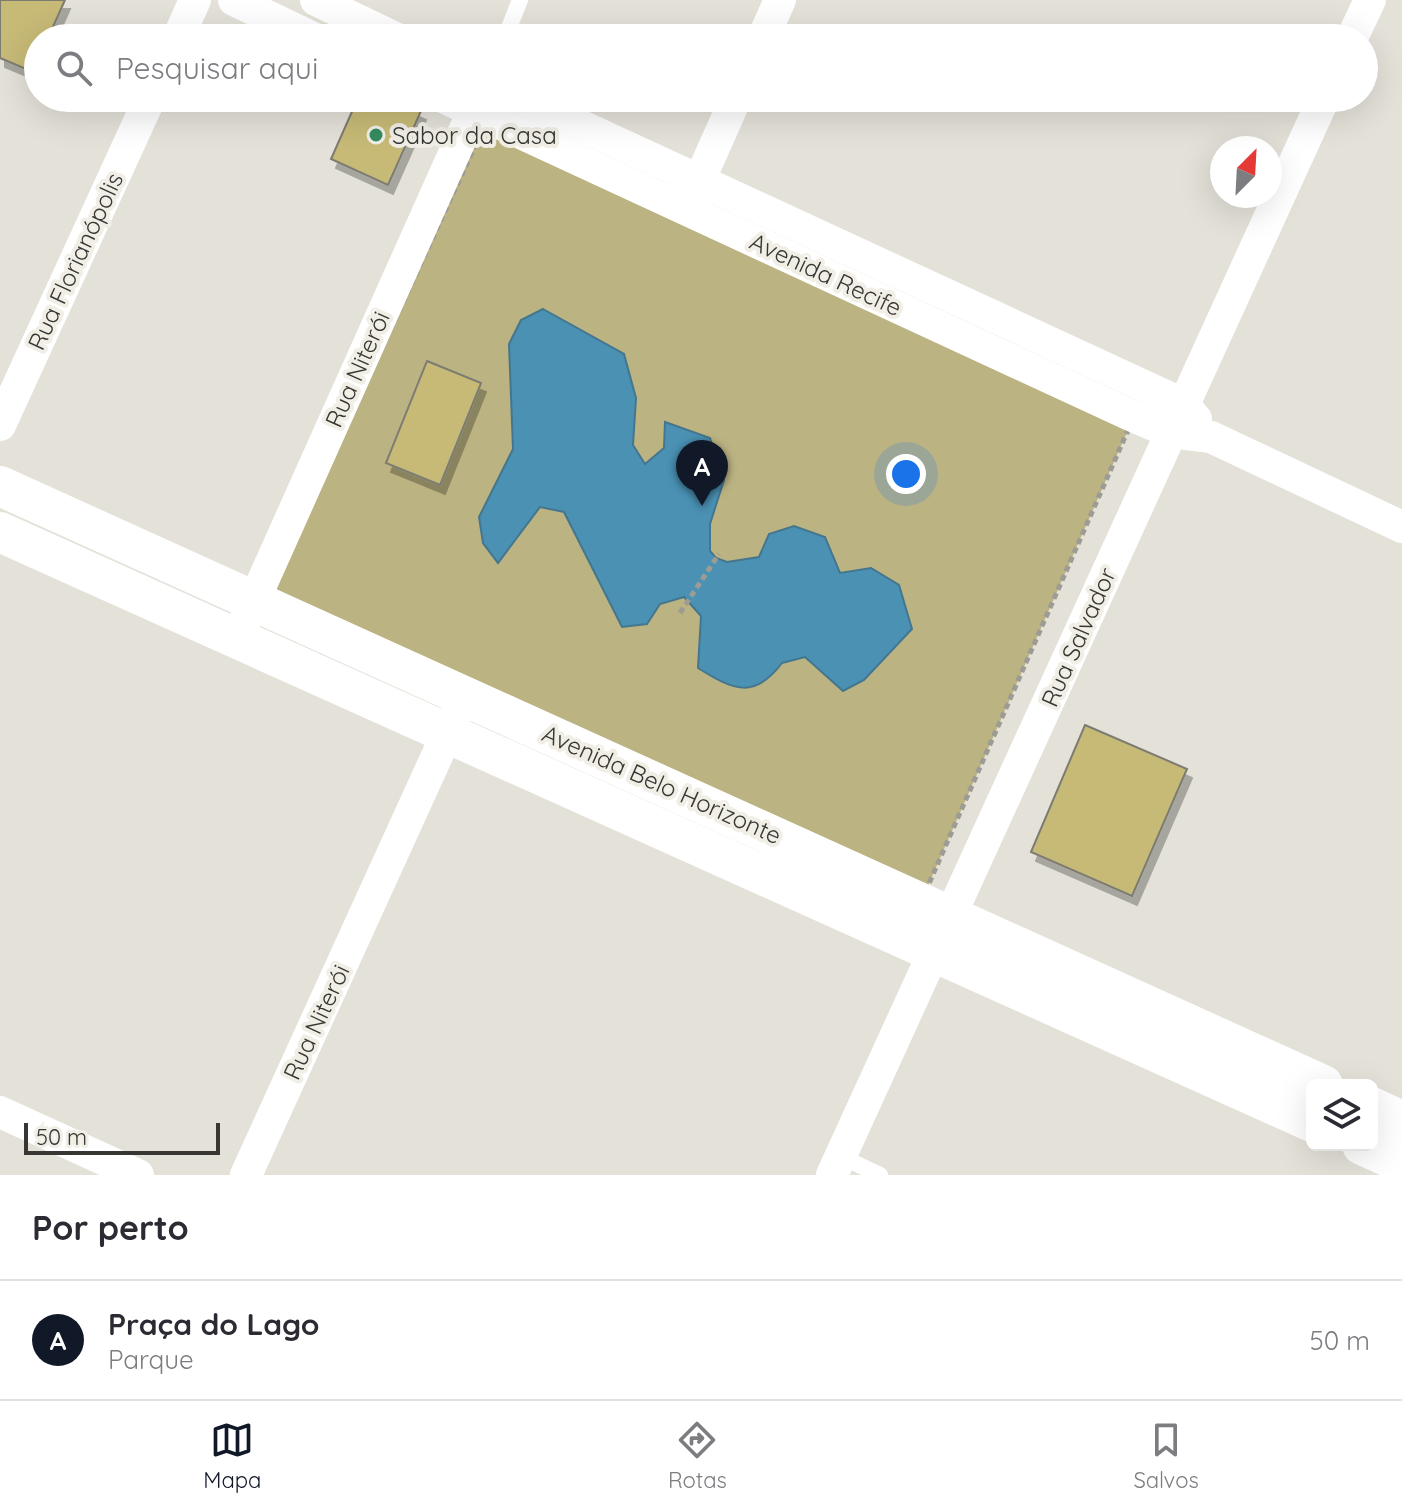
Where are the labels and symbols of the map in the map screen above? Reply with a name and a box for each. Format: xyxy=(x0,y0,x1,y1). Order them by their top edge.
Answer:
place label: Sabor da Casa xyxy=(392,120,557,150)
marker: Sabor da Casa xyxy=(367,126,385,144)
north arrow xyxy=(1210,136,1282,208)
street label: Rua Florianópolis xyxy=(21,168,129,354)
street label: Avenida Recife xyxy=(745,226,907,322)
street label: Rua Niterói xyxy=(318,306,396,432)
pin: A xyxy=(676,440,728,506)
your location xyxy=(886,454,926,494)
street label: Rua Salvador xyxy=(1034,563,1122,711)
street label: Avenida Belo Horizonte xyxy=(538,718,786,850)
street label: Rua Niterói xyxy=(276,960,356,1084)
scale bar xyxy=(24,1119,220,1155)

